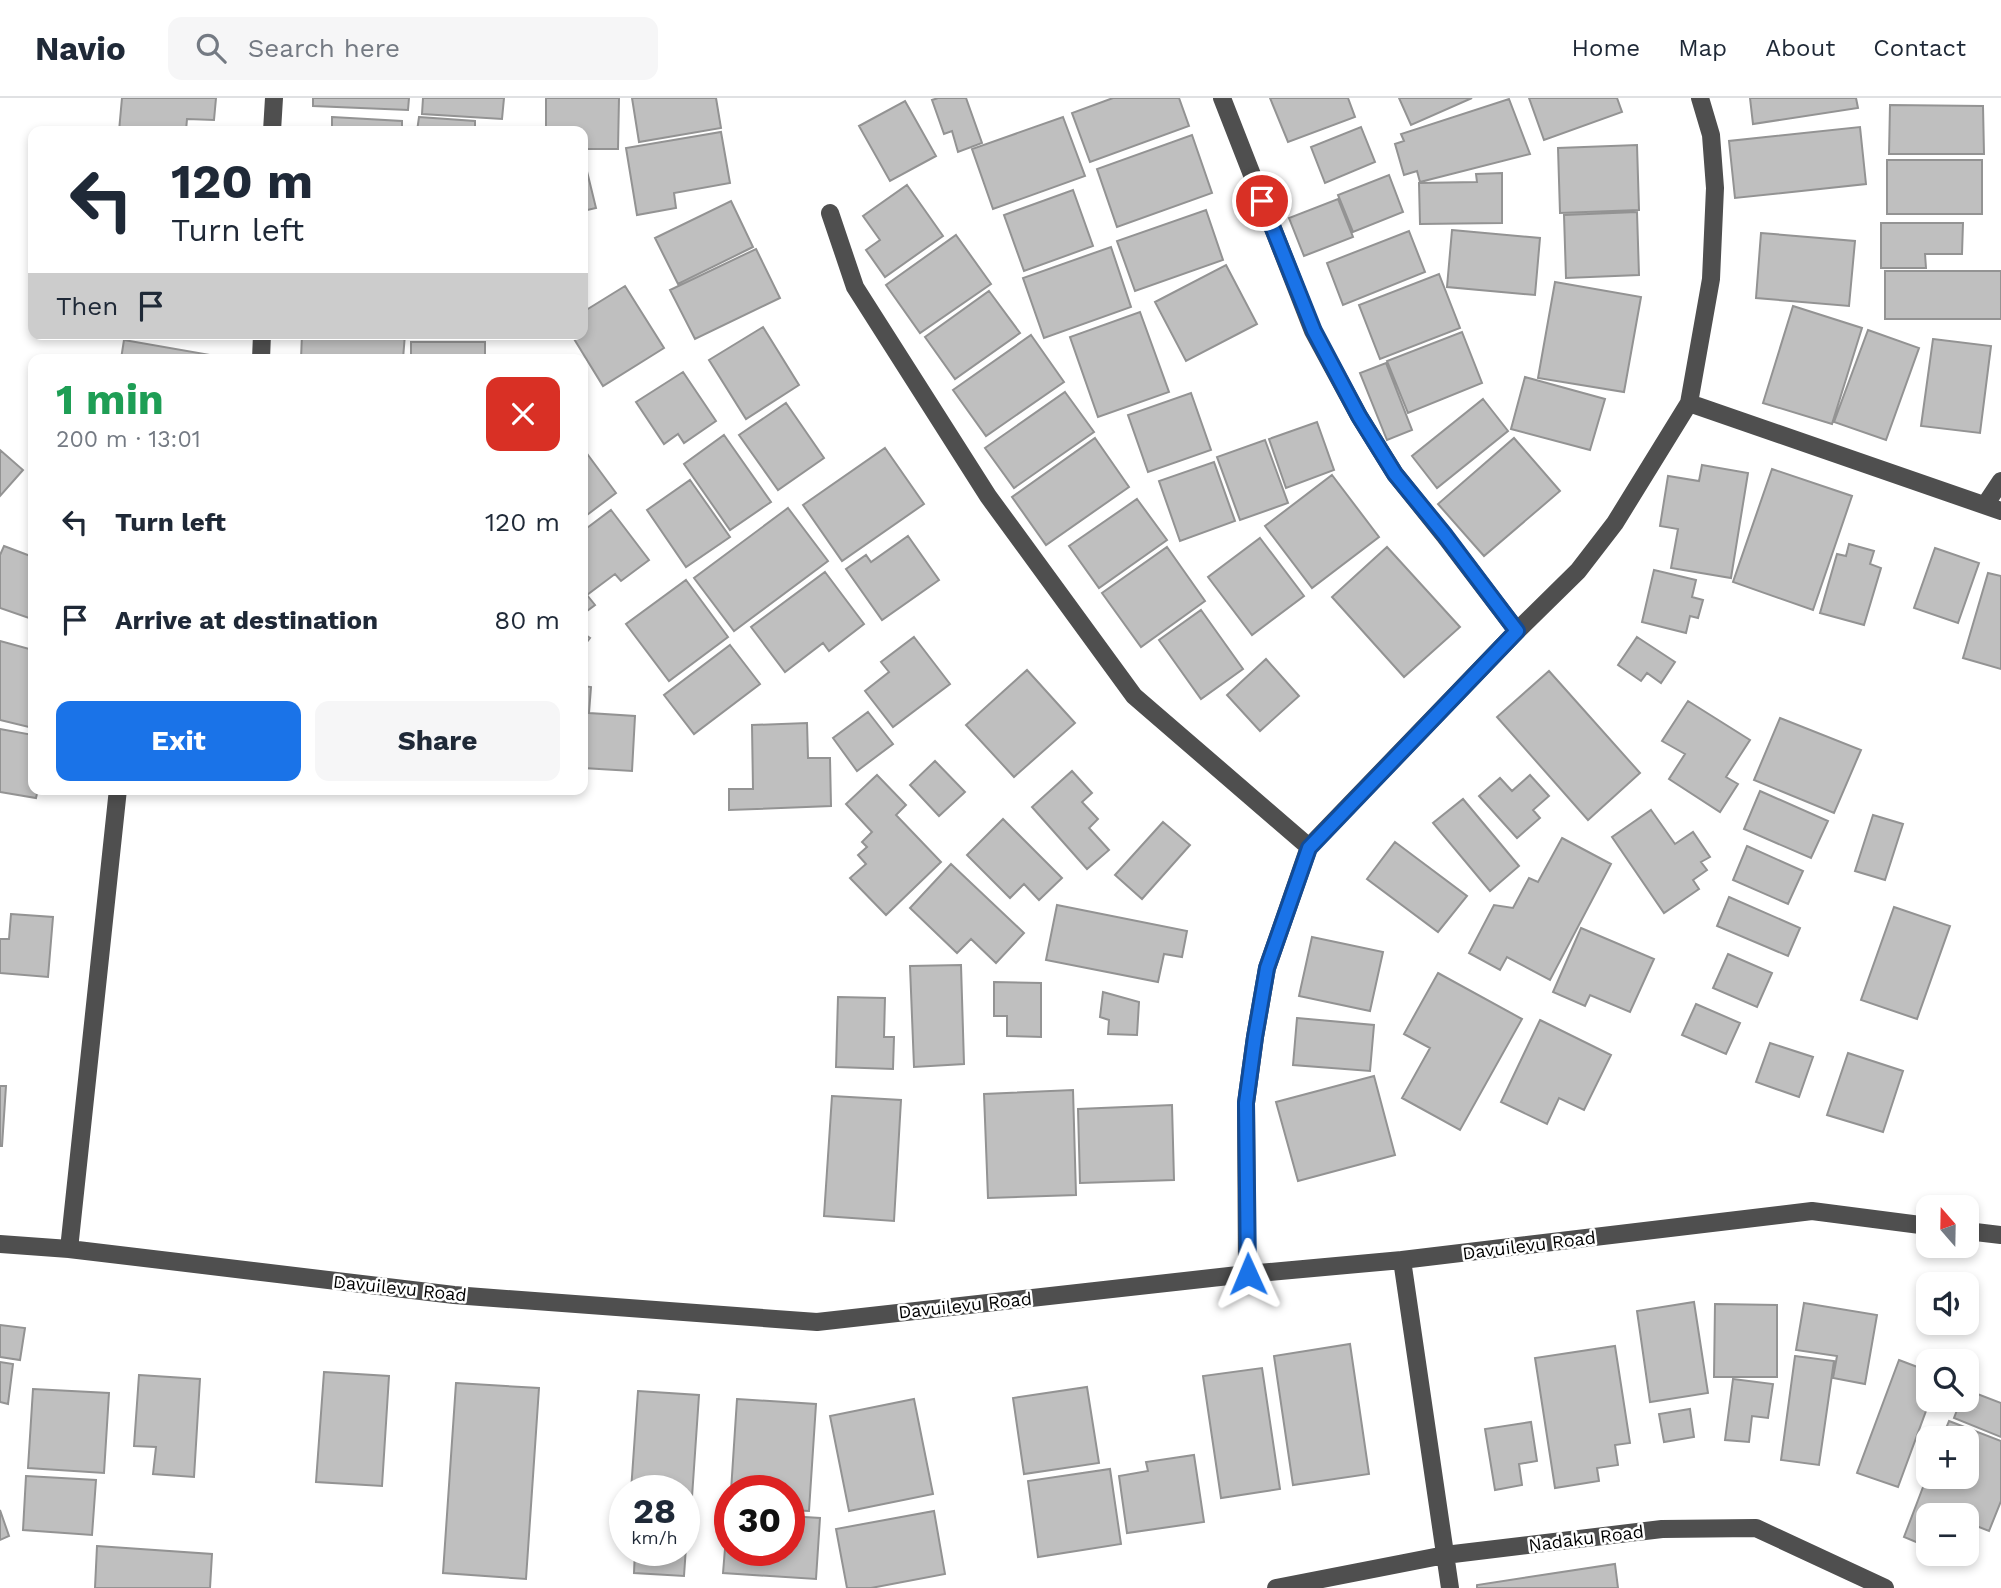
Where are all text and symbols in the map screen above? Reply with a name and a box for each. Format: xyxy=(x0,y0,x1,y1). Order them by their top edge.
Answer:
search box xyxy=(168,17,658,80)
text: Navio xyxy=(35,29,126,68)
icon: search xyxy=(192,29,230,67)
text: Search here xyxy=(248,33,400,63)
text: Home xyxy=(1572,34,1640,62)
text: Map xyxy=(1678,34,1727,62)
text: About xyxy=(1765,34,1835,62)
text: Contact xyxy=(1873,34,1966,62)
text: 120 m xyxy=(171,152,313,210)
icon: left xyxy=(56,154,147,245)
pin xyxy=(1232,171,1292,231)
icon: arrive xyxy=(1243,182,1281,220)
text: Turn left xyxy=(171,211,304,249)
icon: arrive xyxy=(132,287,170,325)
text: Then xyxy=(56,291,118,321)
text: 1 min xyxy=(56,375,164,424)
button: close xyxy=(486,377,560,451)
text: 200 m · 13:01 xyxy=(56,426,201,453)
icon: left xyxy=(56,503,94,541)
text: Turn left xyxy=(115,507,226,537)
text: 120 m xyxy=(485,507,560,537)
icon: arrive xyxy=(56,601,94,639)
text: Arrive at destination xyxy=(115,605,378,635)
text: 80 m xyxy=(494,605,560,635)
button: Exit xyxy=(56,701,301,781)
button: Share xyxy=(315,701,560,781)
north arrow xyxy=(1916,1195,1979,1258)
map controls xyxy=(1916,1195,1979,1566)
street label: Davuilevu Road xyxy=(1461,1226,1597,1264)
position arrow xyxy=(1211,1237,1285,1311)
street label: Davuilevu Road xyxy=(332,1271,468,1305)
button: sound xyxy=(1916,1272,1979,1335)
street label: Davuilevu Road xyxy=(897,1288,1033,1322)
button: search xyxy=(1916,1349,1979,1412)
button: + xyxy=(1916,1426,1979,1489)
speed limit sign: 30 xyxy=(714,1475,805,1566)
text: 28 xyxy=(633,1490,676,1532)
button: − xyxy=(1916,1503,1979,1566)
street label: Nadaku Road xyxy=(1527,1521,1645,1555)
text: km/h xyxy=(631,1527,678,1548)

